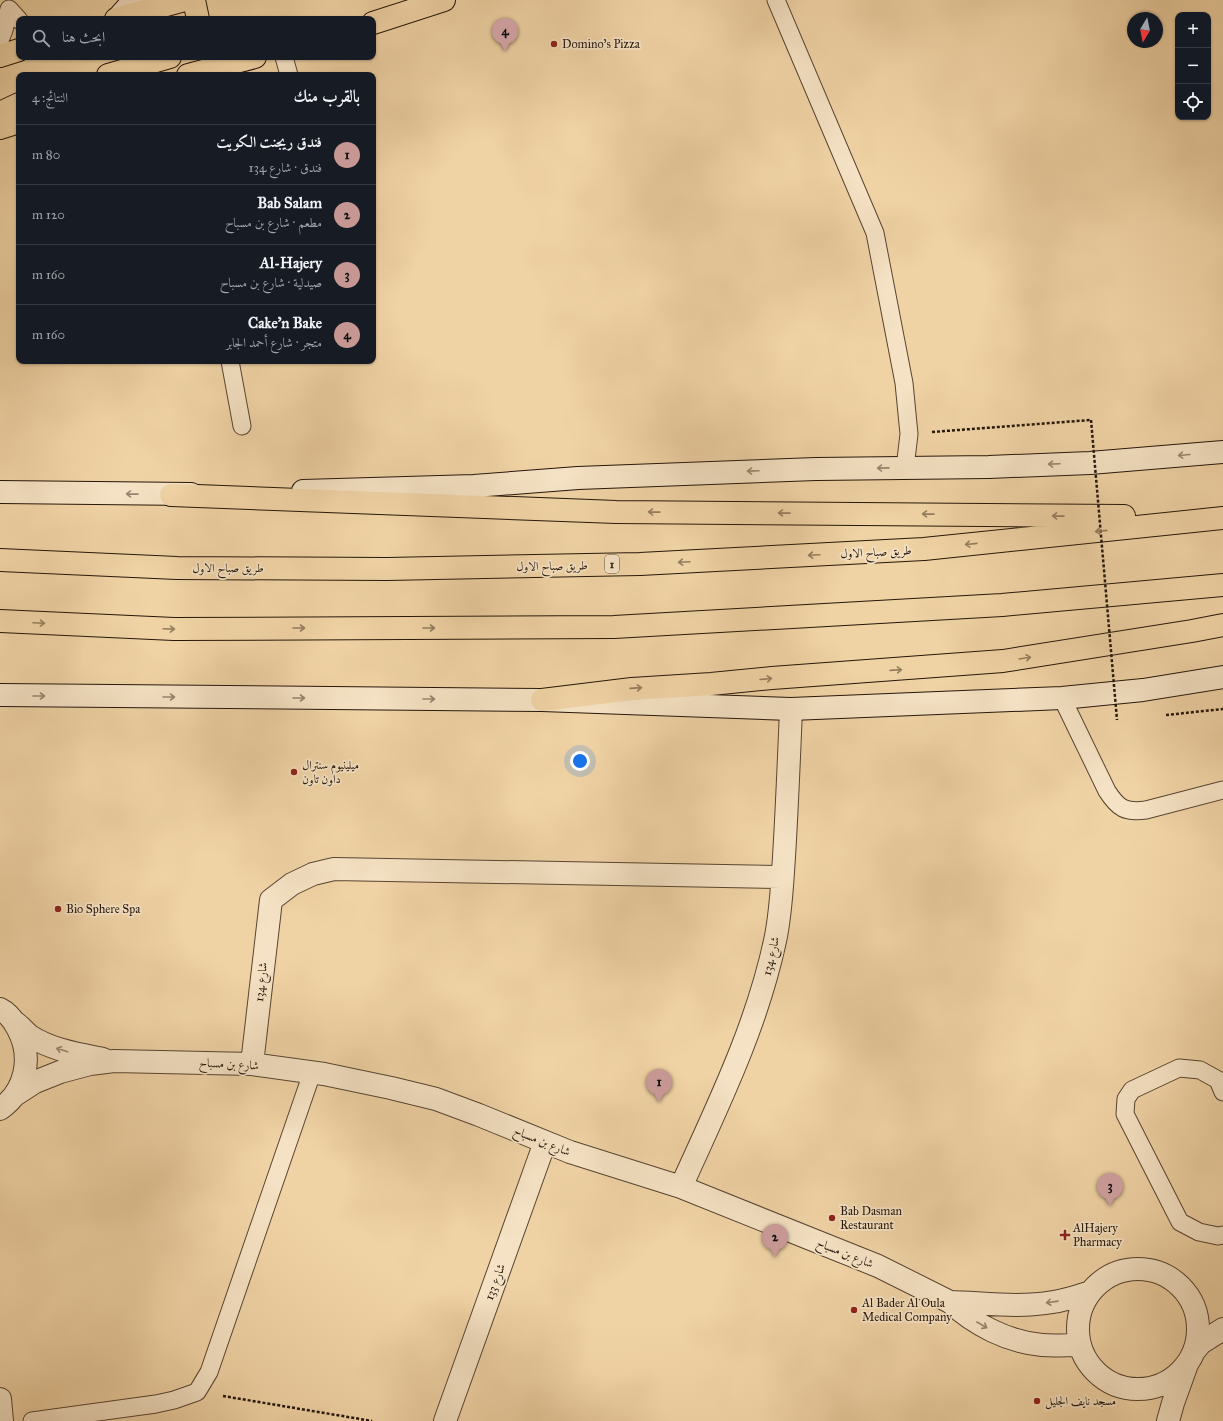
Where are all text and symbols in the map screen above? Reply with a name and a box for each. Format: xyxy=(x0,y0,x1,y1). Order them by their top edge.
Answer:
north arrow xyxy=(1127,12,1163,48)
map controls xyxy=(1175,12,1211,120)
button: + xyxy=(1175,12,1211,48)
search box xyxy=(16,16,376,60)
pin: 4 xyxy=(492,18,518,51)
icon: search xyxy=(30,27,52,49)
text: ابحث هنا xyxy=(62,28,105,46)
place label: Domino's Pizza xyxy=(562,37,641,51)
marker: Domino's Pizza xyxy=(549,39,559,49)
button: − xyxy=(1175,48,1211,84)
button: locate xyxy=(1175,84,1211,120)
text: بالقرب منك xyxy=(294,86,360,107)
text: النتائج: 4 xyxy=(32,90,68,106)
text: فندق ريجنت الكويت xyxy=(216,133,322,151)
text: 80 m xyxy=(32,147,60,163)
text: 1 xyxy=(344,147,350,163)
text: فندق · شارع 134 xyxy=(249,160,322,176)
text: Bab Salam xyxy=(257,194,322,212)
text: 120 m xyxy=(32,207,65,223)
text: 2 xyxy=(344,207,350,223)
text: مطعم · شارع بن مسباح xyxy=(225,215,322,231)
text: Al-Hajery xyxy=(260,254,322,272)
text: 160 m xyxy=(32,267,65,283)
text: 3 xyxy=(344,267,350,283)
text: صيدلية · شارع بن مسباح xyxy=(220,275,322,291)
text: Cake'n Bake xyxy=(248,314,322,332)
text: 160 m xyxy=(32,327,65,343)
text: 4 xyxy=(343,327,351,343)
text: متجر · شارع أحمد الجابر xyxy=(226,335,322,351)
one-way arrow xyxy=(1178,452,1191,459)
one-way arrow xyxy=(1048,461,1061,468)
one-way arrow xyxy=(877,464,890,472)
one-way arrow xyxy=(747,468,760,475)
one-way arrow xyxy=(126,490,139,498)
one-way arrow xyxy=(648,508,661,516)
one-way arrow xyxy=(778,509,791,517)
one-way arrow xyxy=(922,510,935,518)
one-way arrow xyxy=(1052,512,1065,519)
one-way arrow xyxy=(1095,527,1108,534)
one-way arrow xyxy=(965,540,978,548)
street label: طريق صباح الاول xyxy=(840,543,912,565)
one-way arrow xyxy=(808,551,821,558)
road number: 1 xyxy=(605,555,619,573)
street label: طريق صباح الاول xyxy=(516,558,588,578)
one-way arrow xyxy=(678,558,691,565)
street label: طريق صباح الاول xyxy=(192,561,264,579)
one-way arrow xyxy=(32,619,45,626)
one-way arrow xyxy=(422,624,435,632)
one-way arrow xyxy=(162,625,175,632)
one-way arrow xyxy=(292,625,305,632)
one-way arrow xyxy=(1018,654,1031,662)
one-way arrow xyxy=(889,666,902,673)
one-way arrow xyxy=(759,675,772,683)
one-way arrow xyxy=(629,685,642,692)
one-way arrow xyxy=(32,692,45,700)
one-way arrow xyxy=(162,693,175,701)
one-way arrow xyxy=(292,694,305,702)
one-way arrow xyxy=(422,695,435,703)
your location xyxy=(570,751,590,771)
place label: ميلينيوم سنترال داون تاون xyxy=(302,758,359,787)
marker: ميلينيوم سنترال داون تاون xyxy=(289,767,299,777)
place label: Bio Sphere Spa xyxy=(66,902,141,916)
marker: Bio Sphere Spa xyxy=(53,904,63,914)
street label: شارع 134 xyxy=(760,935,786,978)
street label: شارع 134 xyxy=(252,961,274,1003)
one-way arrow xyxy=(56,1045,68,1053)
street label: شارع بن مسباح xyxy=(198,1055,260,1077)
pin: 1 xyxy=(646,1069,672,1102)
street label: شارع بن مسباح xyxy=(510,1123,573,1163)
pin: 3 xyxy=(1097,1173,1123,1206)
place label: Bab Dasman Restaurant xyxy=(840,1204,902,1232)
marker: Bab Dasman Restaurant xyxy=(827,1213,837,1223)
place label: AlHajery Pharmacy xyxy=(1072,1221,1122,1249)
pin: 2 xyxy=(762,1224,788,1257)
marker: AlHajery Pharmacy xyxy=(1060,1230,1070,1240)
street label: شارع بن مسباح xyxy=(813,1235,876,1275)
street label: شارع 133 xyxy=(482,1262,512,1304)
place label: Al Bader Al Oula Medical Company xyxy=(861,1296,952,1324)
one-way arrow xyxy=(1045,1298,1058,1306)
marker: Al Bader Al Oula Medical Company xyxy=(849,1305,859,1315)
one-way arrow xyxy=(975,1321,987,1329)
place label: مسجد نايف الجليل xyxy=(1045,1394,1116,1410)
marker: مسجد نايف الجليل xyxy=(1032,1396,1042,1406)

